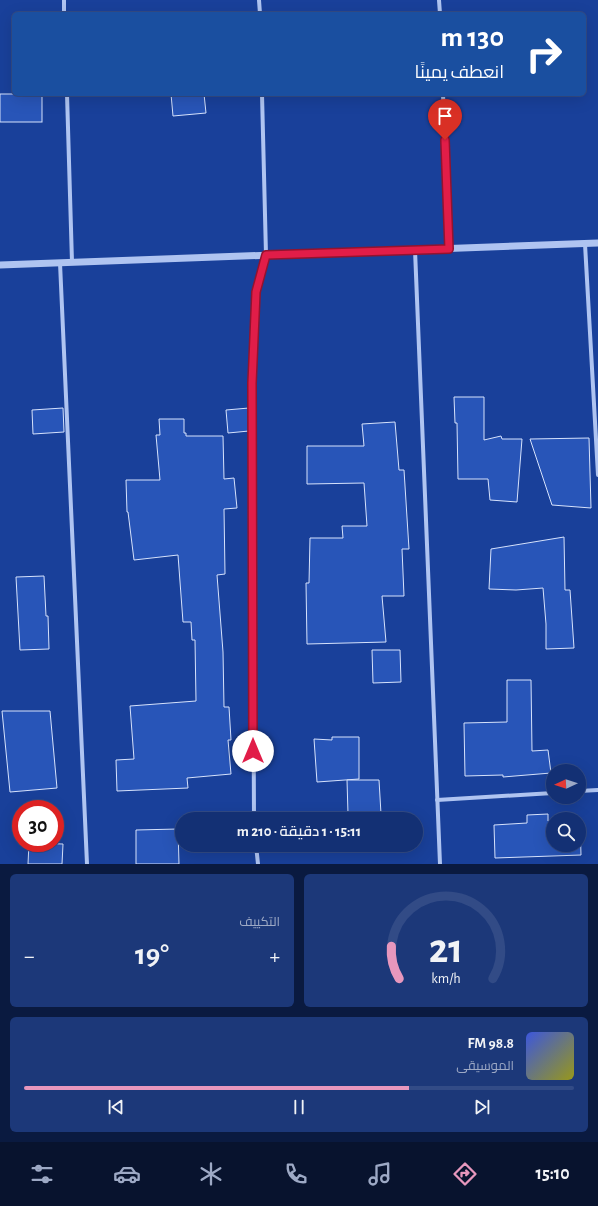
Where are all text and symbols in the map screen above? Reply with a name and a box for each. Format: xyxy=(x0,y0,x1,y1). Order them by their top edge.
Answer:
text: 130 m xyxy=(440,24,504,52)
icon: right xyxy=(518,28,570,80)
text: انعطف يمينًا xyxy=(415,64,504,82)
pin xyxy=(428,99,462,140)
icon: arrive xyxy=(434,105,456,127)
position arrow xyxy=(232,730,274,772)
north arrow xyxy=(546,764,586,804)
map controls xyxy=(546,764,586,852)
speed limit sign: 30 xyxy=(12,800,64,852)
button: search xyxy=(546,812,586,852)
text: 15:11 · 1 دقيقة · 210 m xyxy=(237,824,361,839)
text: التكييف xyxy=(239,916,280,929)
text: 21 xyxy=(429,928,463,969)
text: 19° xyxy=(135,940,169,970)
text: − xyxy=(24,945,35,967)
text: + xyxy=(269,945,280,967)
text: km/h xyxy=(431,971,461,985)
text: 98.8 FM xyxy=(468,1036,514,1051)
text: الموسيقى xyxy=(456,1060,514,1073)
icon: previous xyxy=(105,1096,127,1118)
icon: pause xyxy=(288,1096,310,1118)
icon: next xyxy=(471,1096,493,1118)
icon: filters xyxy=(28,1160,56,1188)
icon: car xyxy=(113,1160,141,1188)
icon: climate xyxy=(197,1160,225,1188)
icon: phone xyxy=(282,1160,310,1188)
icon: music xyxy=(366,1160,394,1188)
icon: directions xyxy=(451,1160,479,1188)
text: 15:10 xyxy=(535,1165,570,1183)

